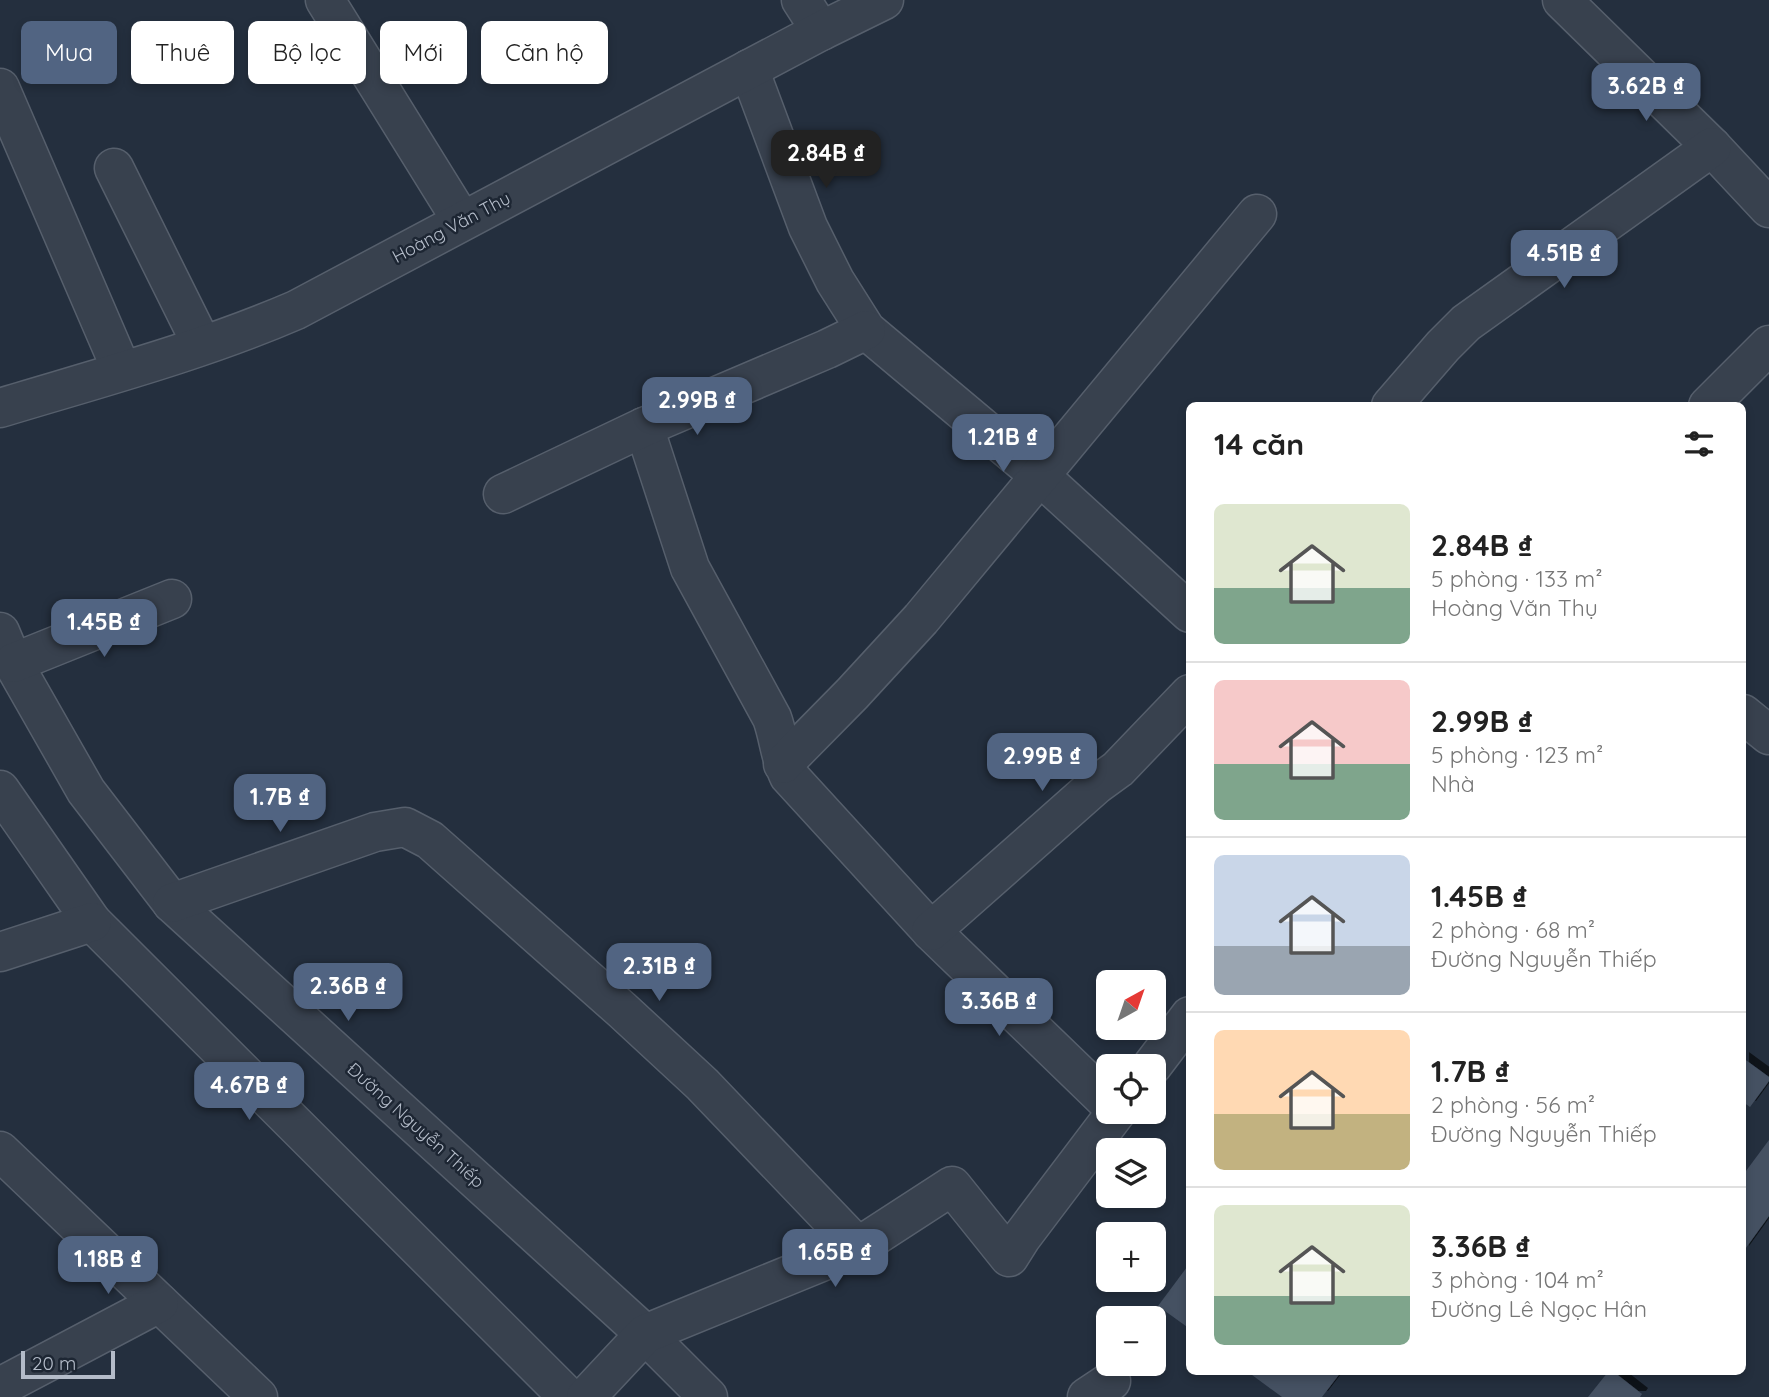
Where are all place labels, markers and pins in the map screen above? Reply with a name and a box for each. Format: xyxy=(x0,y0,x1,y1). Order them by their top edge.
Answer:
pin: 3.62B ₫ xyxy=(1581,64,1711,123)
pin: 2.84B ₫ xyxy=(761,130,891,190)
pin: 4.51B ₫ xyxy=(1499,230,1629,290)
pin: 2.99B ₫ xyxy=(632,378,762,437)
pin: 1.21B ₫ xyxy=(938,414,1068,474)
pin: 1.45B ₫ xyxy=(39,600,169,659)
pin: 2.99B ₫ xyxy=(977,734,1107,793)
pin: 1.7B ₫ xyxy=(223,774,337,834)
pin: 2.31B ₫ xyxy=(594,944,724,1003)
pin: 2.36B ₫ xyxy=(283,964,413,1023)
pin: 3.36B ₫ xyxy=(934,978,1064,1038)
pin: 4.67B ₫ xyxy=(184,1062,314,1122)
pin: 1.65B ₫ xyxy=(770,1230,900,1289)
pin: 1.18B ₫ xyxy=(43,1236,173,1296)

